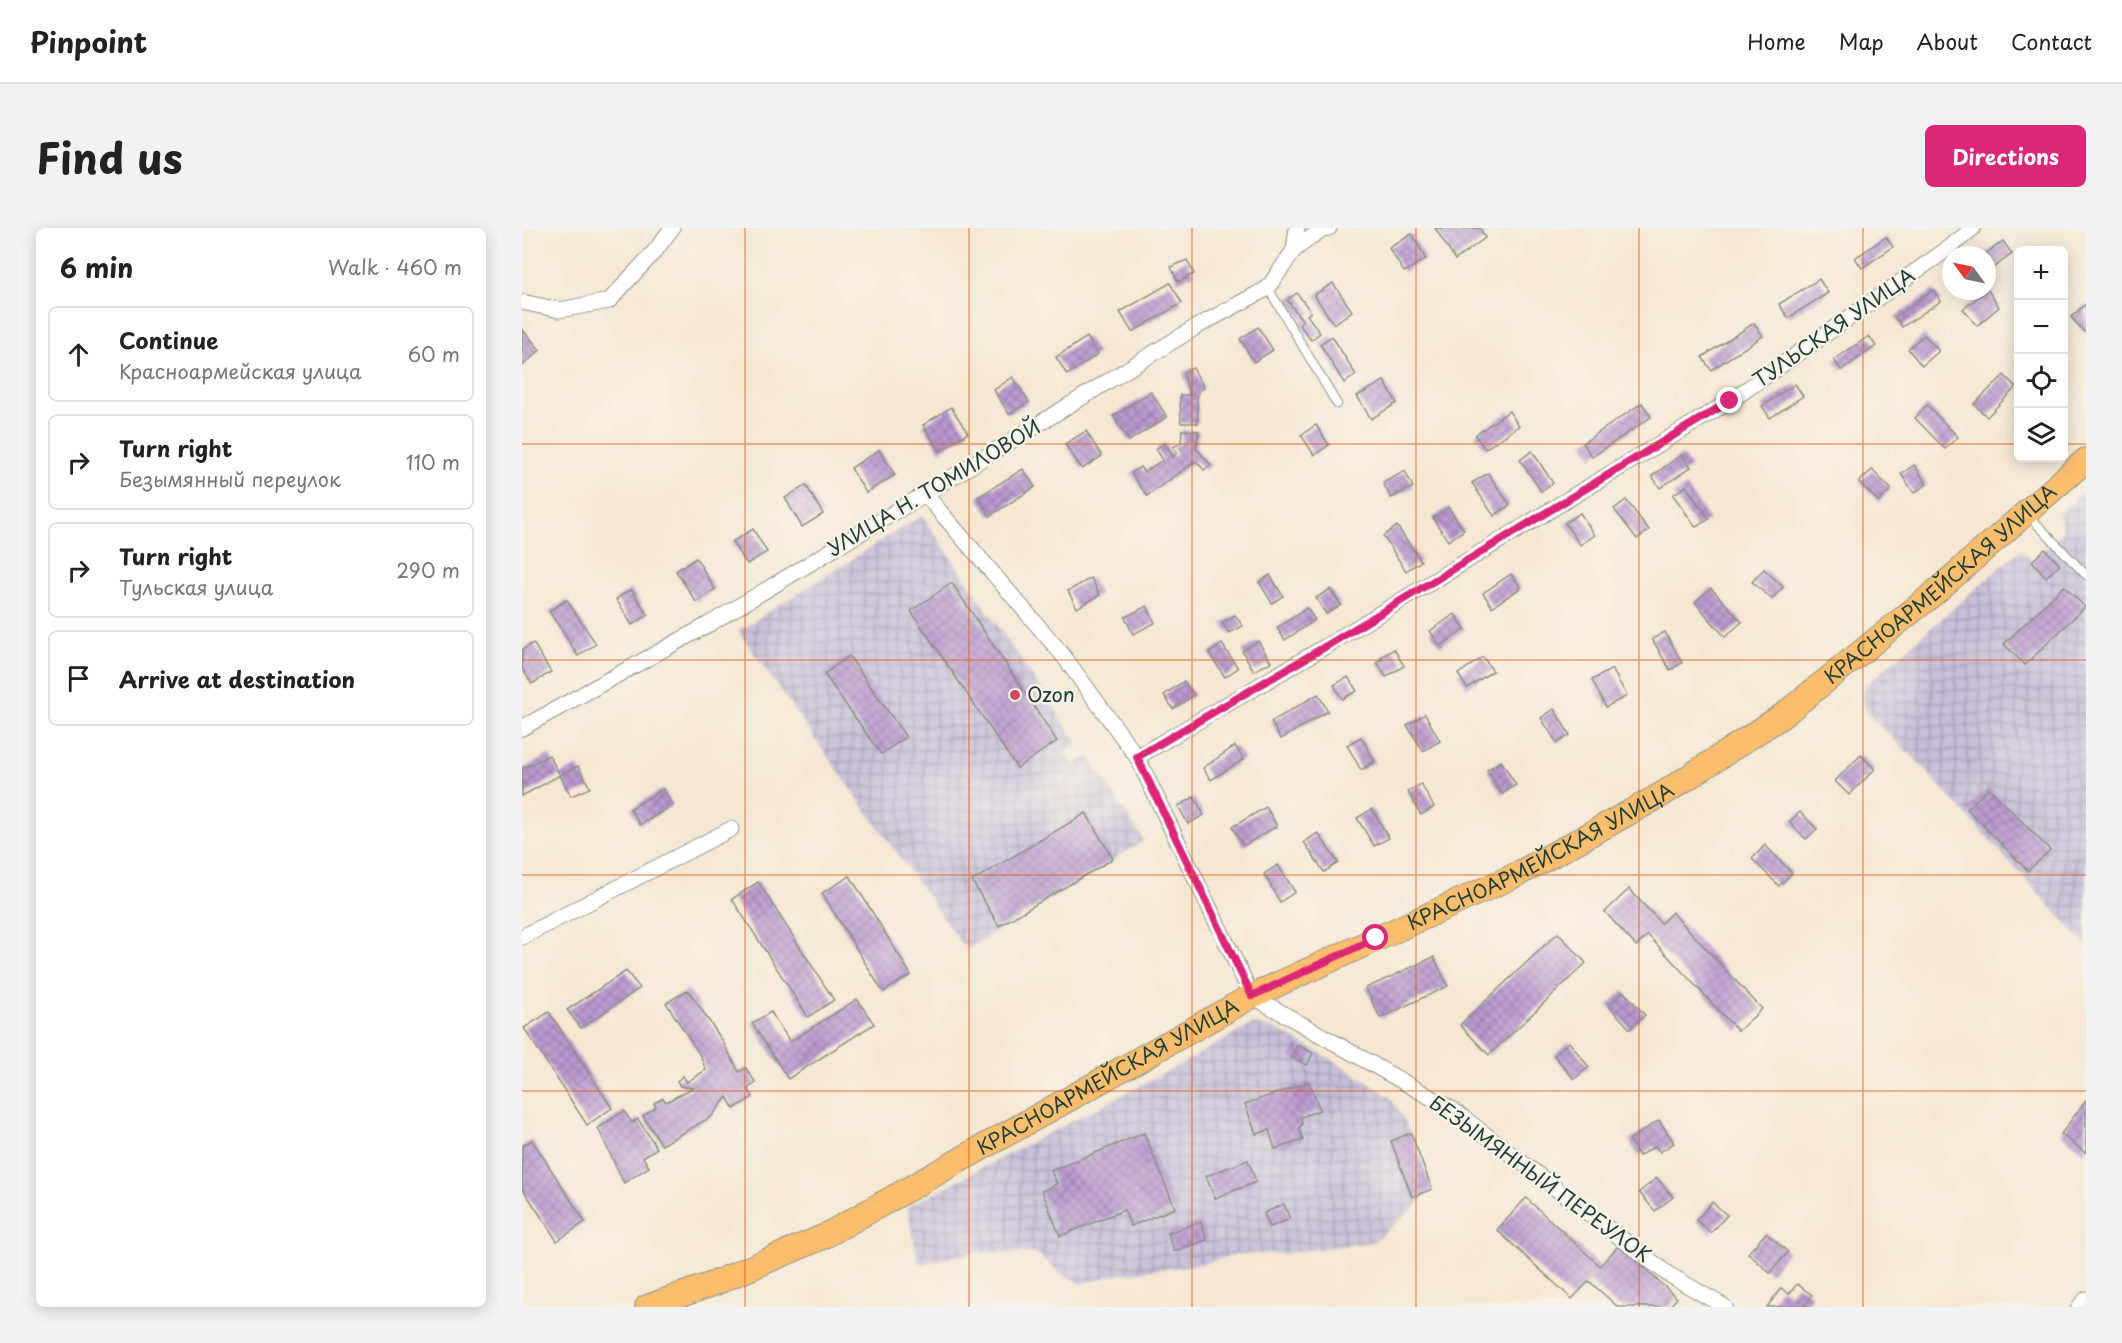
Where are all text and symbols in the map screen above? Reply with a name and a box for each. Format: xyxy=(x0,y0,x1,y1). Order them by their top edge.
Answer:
text: Pinpoint xyxy=(30,20,147,63)
text: Home xyxy=(1747,25,1806,57)
text: Map xyxy=(1839,25,1884,57)
text: About xyxy=(1917,25,1978,57)
text: Contact xyxy=(2011,25,2092,57)
text: Find us xyxy=(36,125,183,188)
button: Directions xyxy=(1925,125,2086,187)
north arrow xyxy=(1942,246,1996,300)
map controls xyxy=(2014,246,2068,462)
button: + xyxy=(2014,246,2068,300)
text: 6 min xyxy=(60,248,133,287)
text: Walk · 460 m xyxy=(328,252,462,282)
street label: ТУЛЬСКАЯ УЛИЦА xyxy=(1746,260,1921,394)
button: − xyxy=(2014,300,2068,354)
text: Continue xyxy=(119,323,218,356)
icon: ahead xyxy=(62,338,95,371)
text: 60 m xyxy=(408,339,460,369)
button: locate xyxy=(2014,354,2068,408)
text: Красноармейская улица xyxy=(119,356,362,386)
route end xyxy=(1716,387,1742,413)
button: layers xyxy=(2014,408,2068,462)
street label: УЛИЦА Н. ТОМИЛОВОЙ xyxy=(821,411,1046,563)
text: Turn right xyxy=(119,431,232,464)
icon: right xyxy=(62,446,95,479)
text: 110 m xyxy=(406,447,460,477)
text: Безымянный переулок xyxy=(119,464,341,494)
street label: КРАСНОАРМЕЙСКАЯ УЛИЦА xyxy=(1817,476,2063,691)
text: Turn right xyxy=(119,539,232,572)
icon: right xyxy=(62,554,95,587)
text: 290 m xyxy=(396,555,460,585)
text: Тульская улица xyxy=(119,572,273,602)
icon: arrive xyxy=(62,662,95,695)
text: Arrive at destination xyxy=(119,662,355,695)
place label: Ozon xyxy=(1027,679,1075,709)
marker: Ozon xyxy=(1008,688,1022,702)
street label: КРАСНОАРМЕЙСКАЯ УЛИЦА xyxy=(1402,775,1679,937)
route start xyxy=(1362,924,1388,950)
street label: КРАСНОАРМЕЙСКАЯ УЛИЦА xyxy=(970,990,1244,1162)
street label: БЕЗЫМЯННЫЙ ПЕРЕУЛОК xyxy=(1424,1087,1658,1269)

